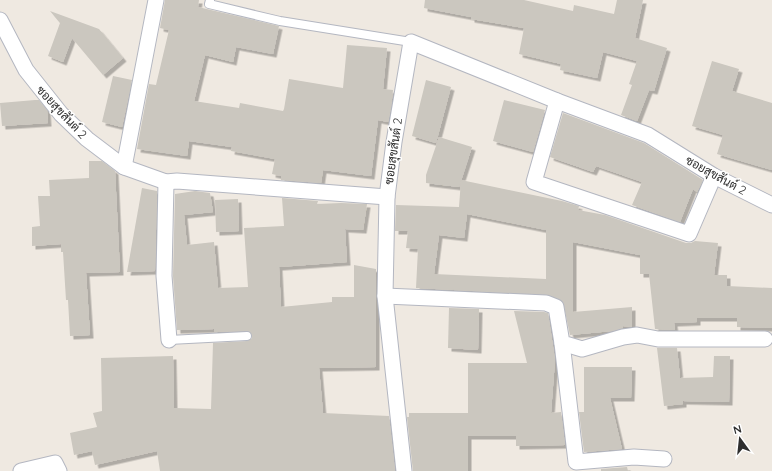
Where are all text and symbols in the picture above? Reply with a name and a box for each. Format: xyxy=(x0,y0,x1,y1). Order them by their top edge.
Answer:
street label: ซอยสุขสันต์ 2 xyxy=(32,82,91,143)
street label: ซอยสุขสันต์ 2 xyxy=(381,116,407,186)
street label: ซอยสุขสันต์ 2 xyxy=(682,152,749,200)
north arrow xyxy=(720,419,760,459)
text: N xyxy=(732,422,743,437)

